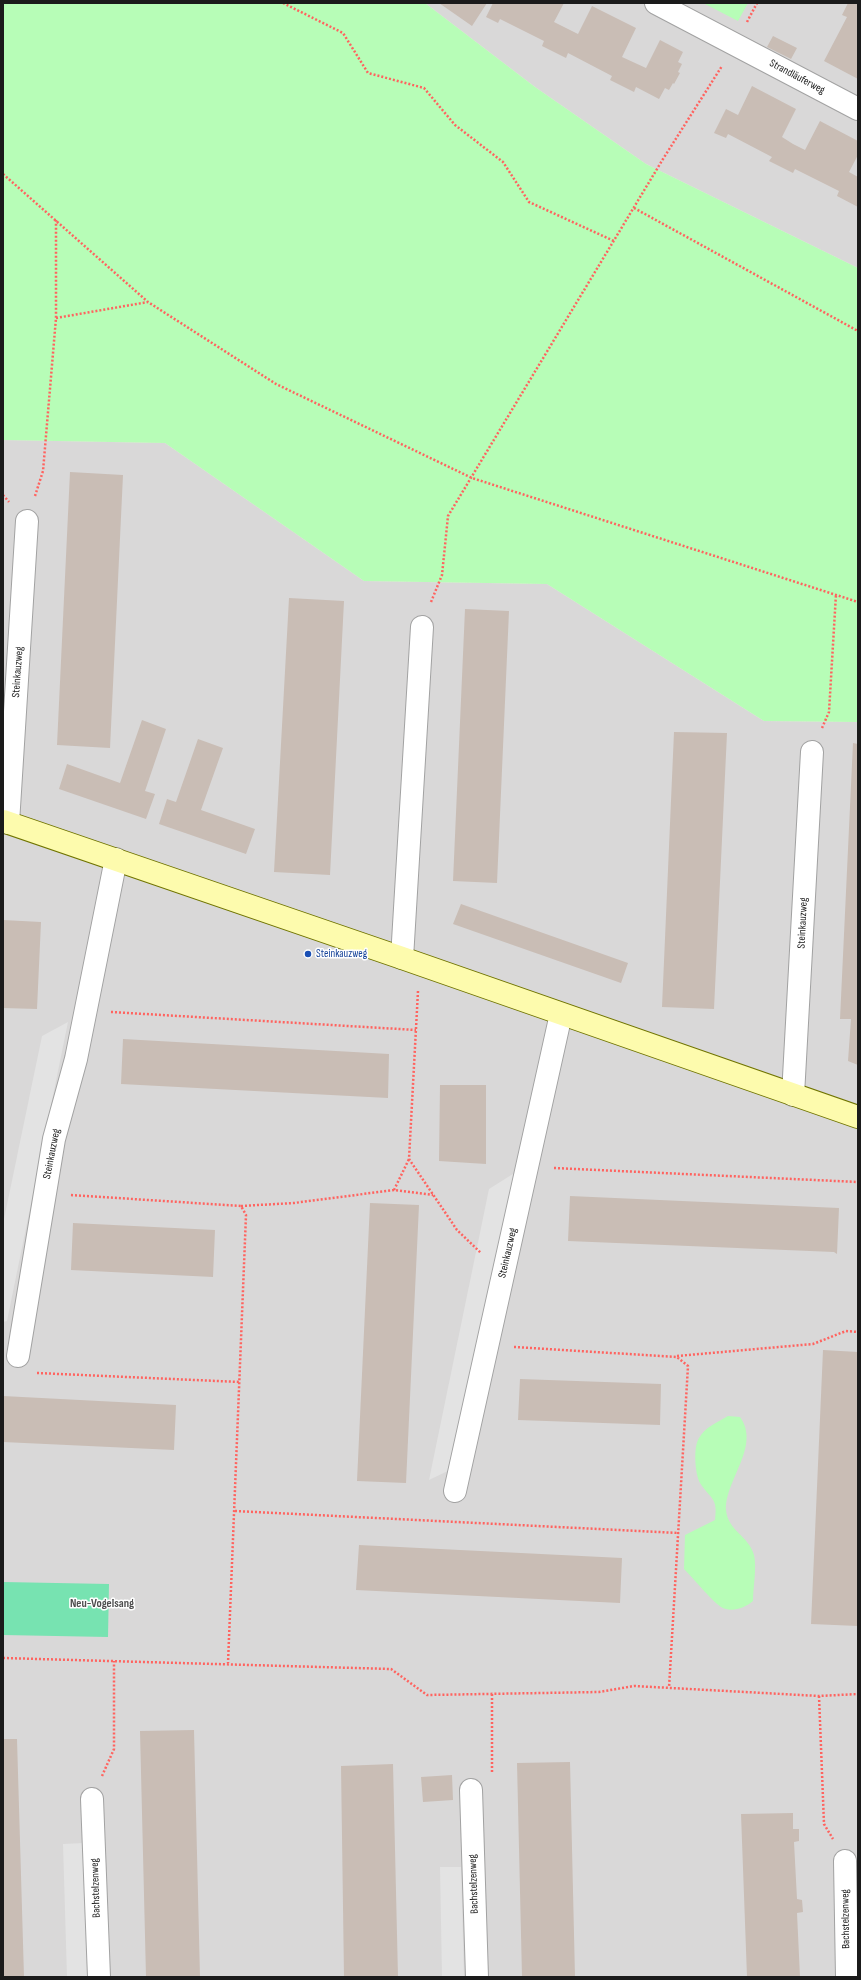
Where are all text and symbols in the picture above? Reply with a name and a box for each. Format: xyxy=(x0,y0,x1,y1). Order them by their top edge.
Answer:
street label: Strandläuferweg xyxy=(767,57,827,97)
street label: Steinkauzweg xyxy=(10,646,26,698)
street label: Steinkauzweg xyxy=(795,897,811,949)
place label: Steinkauzweg xyxy=(316,947,367,961)
marker: Steinkauzweg xyxy=(303,949,313,959)
street label: Steinkauzweg xyxy=(41,1128,63,1180)
street label: Steinkauzweg xyxy=(496,1227,520,1279)
district label: Neu-Vogelsang xyxy=(70,1597,134,1611)
street label: Bachstelzenweg xyxy=(466,1854,482,1914)
street label: Bachstelzenweg xyxy=(88,1858,104,1918)
street label: Bachstelzenweg xyxy=(839,1889,853,1949)

